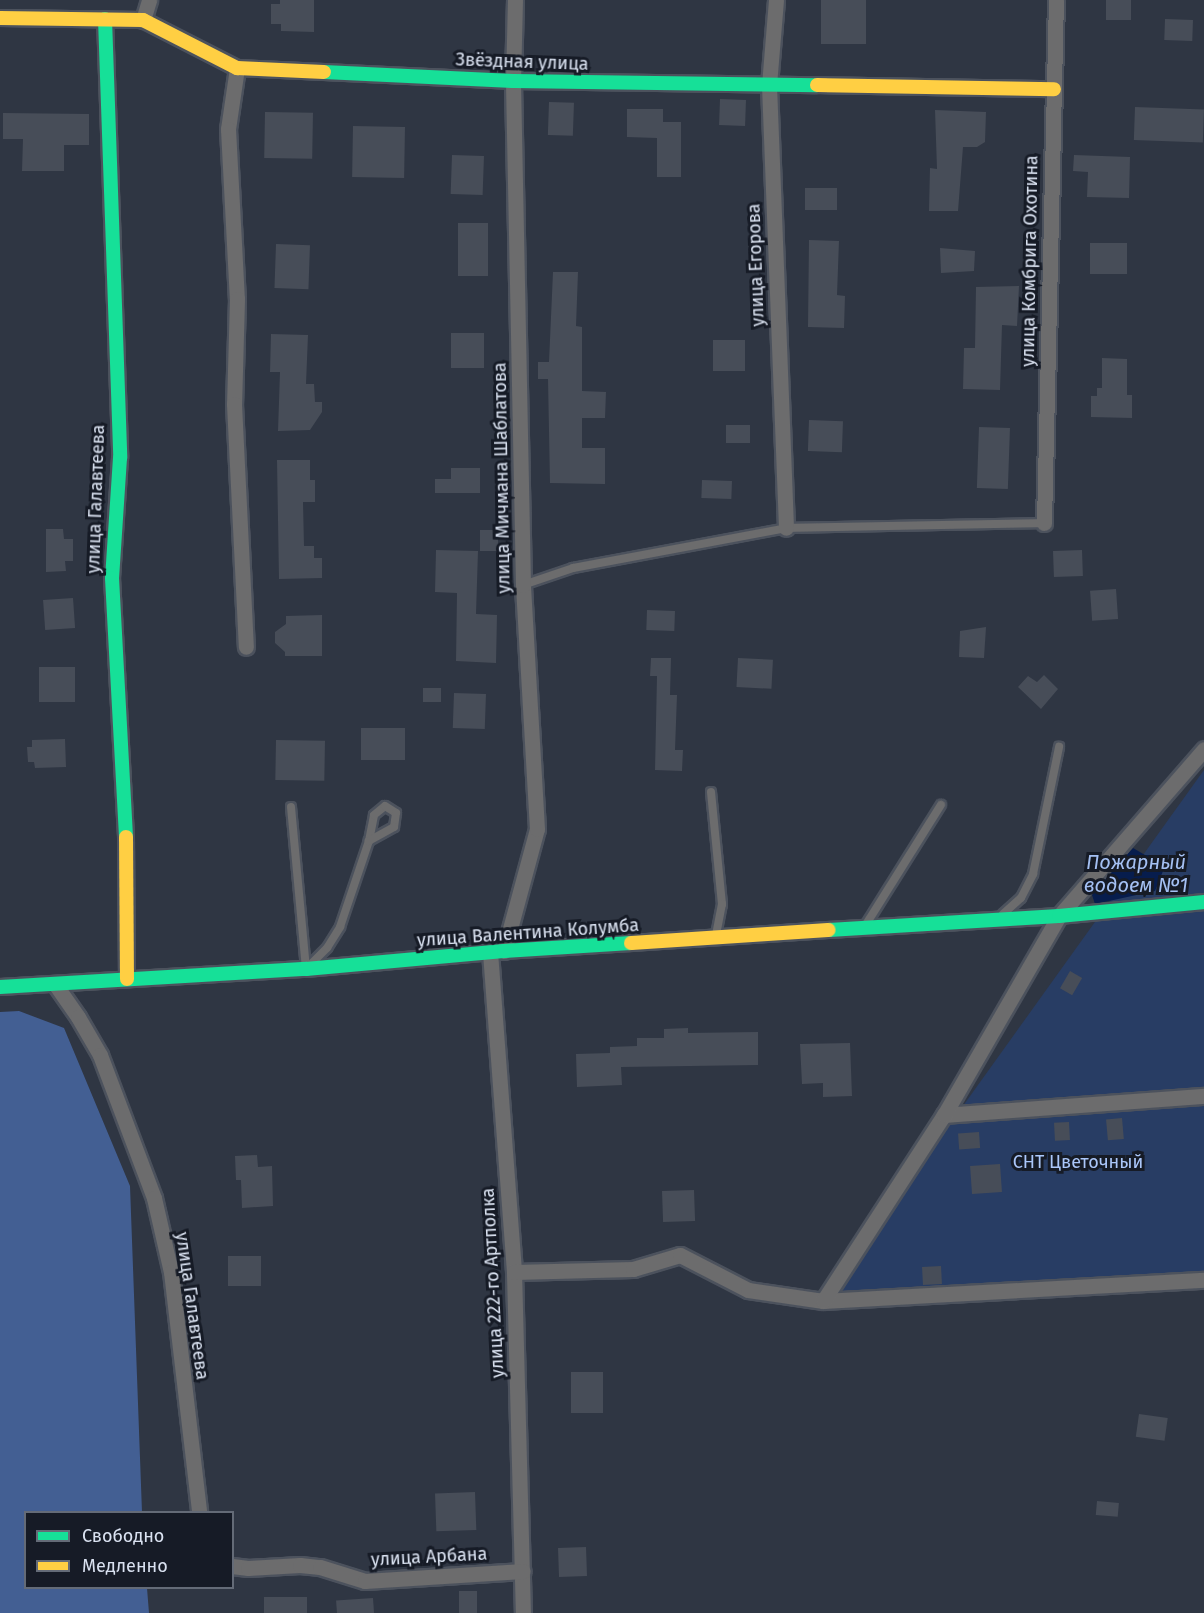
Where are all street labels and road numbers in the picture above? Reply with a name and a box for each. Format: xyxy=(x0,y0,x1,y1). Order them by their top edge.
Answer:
street label: Звёздная улица xyxy=(455,49,589,75)
street label: улица Комбрига Охотина xyxy=(1017,155,1043,367)
street label: улица Егорова xyxy=(743,203,769,327)
street label: улица Мичмана Шаблатова xyxy=(489,362,515,594)
street label: улица Галавтеева xyxy=(83,424,109,574)
street label: улица Валентина Колумба xyxy=(416,914,640,952)
street label: улица 222-го Артполка xyxy=(477,1187,509,1379)
street label: улица Галавтеева xyxy=(171,1231,213,1381)
street label: улица Арбана xyxy=(370,1543,488,1571)

